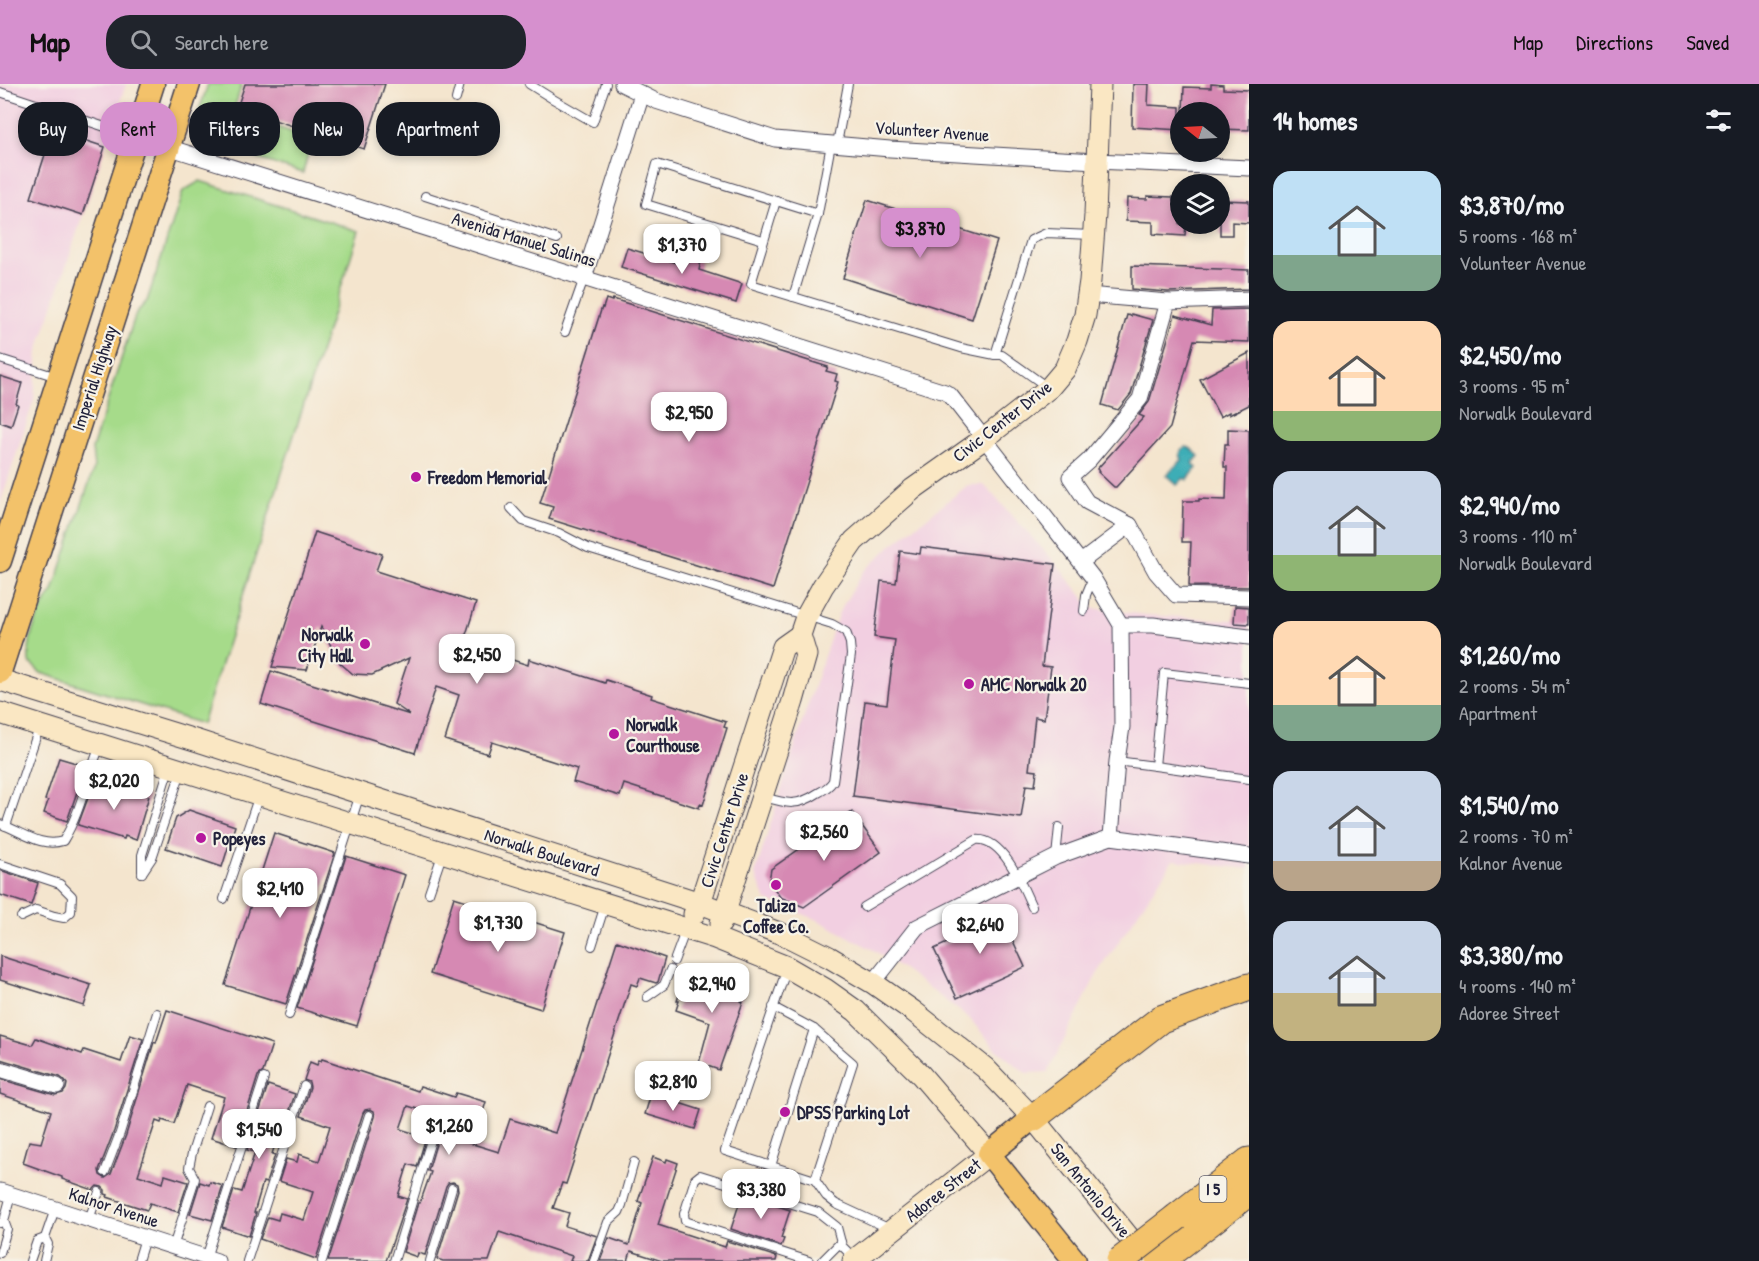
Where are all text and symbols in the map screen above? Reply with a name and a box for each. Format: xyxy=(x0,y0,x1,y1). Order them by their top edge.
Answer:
search box xyxy=(106,15,526,69)
text: Map xyxy=(30,23,70,61)
icon: search xyxy=(127,26,160,59)
text: Search here xyxy=(175,27,269,57)
text: Map xyxy=(1513,28,1543,57)
text: Directions xyxy=(1576,28,1653,57)
text: Saved xyxy=(1686,28,1729,57)
chip: Buy xyxy=(18,102,88,156)
chip: Rent xyxy=(100,102,177,156)
chip: Filters xyxy=(189,102,280,156)
chip: New xyxy=(292,102,364,156)
chip: Apartment xyxy=(376,102,500,156)
north arrow xyxy=(1170,102,1230,162)
map controls xyxy=(1170,102,1230,234)
text: 14 homes xyxy=(1273,103,1358,138)
icon: filters xyxy=(1702,104,1735,137)
street label: Volunteer Avenue xyxy=(874,115,990,147)
button: layers xyxy=(1170,174,1230,234)
text: $3,870/mo xyxy=(1459,187,1564,222)
icon: home xyxy=(1321,195,1393,267)
street label: Avenida Manuel Salinas xyxy=(449,205,599,273)
pin: $3,870 xyxy=(871,208,969,259)
text: $3,870 xyxy=(895,214,945,241)
text: 5 rooms · 168 m² xyxy=(1459,222,1577,249)
pin: $1,370 xyxy=(633,224,731,275)
text: $1,370 xyxy=(657,230,707,257)
text: Volunteer Avenue xyxy=(1459,249,1586,276)
street label: Imperial Highway xyxy=(65,322,123,434)
text: $2,450/mo xyxy=(1459,337,1561,372)
icon: home xyxy=(1321,345,1393,417)
text: 3 rooms · 95 m² xyxy=(1459,372,1569,399)
street label: Civic Center Drive xyxy=(947,374,1057,468)
pin: $2,950 xyxy=(640,392,738,443)
text: $2,950 xyxy=(665,398,713,425)
text: Norwalk Boulevard xyxy=(1459,399,1592,426)
place label: Freedom Memorial xyxy=(427,465,548,490)
marker: Freedom Memorial xyxy=(409,470,423,484)
text: $2,940/mo xyxy=(1459,487,1560,522)
icon: home xyxy=(1321,495,1393,567)
text: 3 rooms · 110 m² xyxy=(1459,522,1577,549)
text: Norwalk Boulevard xyxy=(1459,549,1592,576)
place label: Norwalk City Hall xyxy=(298,622,354,669)
pin: $2,450 xyxy=(428,634,526,685)
marker: Norwalk City Hall xyxy=(358,637,372,651)
text: $1,260/mo xyxy=(1459,637,1560,672)
text: $2,450 xyxy=(453,640,501,667)
icon: home xyxy=(1321,645,1393,717)
place label: AMC Norwalk 20 xyxy=(981,672,1087,697)
text: 2 rooms · 54 m² xyxy=(1459,672,1570,699)
marker: AMC Norwalk 20 xyxy=(962,677,976,691)
text: Apartment xyxy=(1459,699,1537,726)
place label: Norwalk Courthouse xyxy=(626,712,700,758)
marker: Norwalk Courthouse xyxy=(607,727,621,741)
pin: $2,020 xyxy=(65,760,163,811)
text: $2,020 xyxy=(89,766,139,793)
street label: Civic Center Drive xyxy=(694,769,754,891)
text: $1,540/mo xyxy=(1459,787,1558,822)
icon: home xyxy=(1321,795,1393,867)
pin: $2,560 xyxy=(775,811,873,862)
text: $2,560 xyxy=(800,817,848,844)
street label: Norwalk Boulevard xyxy=(481,822,603,882)
text: 2 rooms · 70 m² xyxy=(1459,822,1573,849)
place label: Popeyes xyxy=(213,826,266,852)
marker: Popeyes xyxy=(194,831,208,845)
text: Kalnor Avenue xyxy=(1459,849,1563,876)
pin: $2,410 xyxy=(231,868,329,919)
text: $2,410 xyxy=(256,874,304,901)
marker: Taliza Coffee Co. xyxy=(769,878,783,892)
place label: Taliza Coffee Co. xyxy=(743,893,809,939)
pin: $1,730 xyxy=(449,902,547,953)
pin: $2,640 xyxy=(931,904,1029,955)
text: $1,730 xyxy=(473,908,523,935)
text: $2,640 xyxy=(956,910,1004,937)
text: $3,380/mo xyxy=(1459,937,1563,972)
icon: home xyxy=(1321,945,1393,1017)
pin: $2,940 xyxy=(663,963,761,1014)
text: $2,940 xyxy=(688,969,736,996)
text: 4 rooms · 140 m² xyxy=(1459,972,1576,999)
text: Adoree Street xyxy=(1459,999,1559,1026)
pin: $2,810 xyxy=(624,1061,722,1112)
text: $2,810 xyxy=(649,1067,697,1094)
place label: DPSS Parking Lot xyxy=(797,1100,910,1126)
pin: $1,260 xyxy=(400,1105,498,1156)
marker: DPSS Parking Lot xyxy=(778,1105,792,1119)
pin: $1,540 xyxy=(210,1109,308,1160)
text: $1,260 xyxy=(425,1111,473,1138)
text: $1,540 xyxy=(236,1115,282,1142)
street label: San Antonio Drive xyxy=(1045,1137,1137,1243)
street label: Adoree Street xyxy=(900,1152,987,1228)
pin: $3,380 xyxy=(712,1169,810,1220)
text: $3,380 xyxy=(736,1175,786,1202)
road number: I 5 xyxy=(1200,1176,1226,1202)
street label: Kalnor Avenue xyxy=(66,1181,162,1233)

